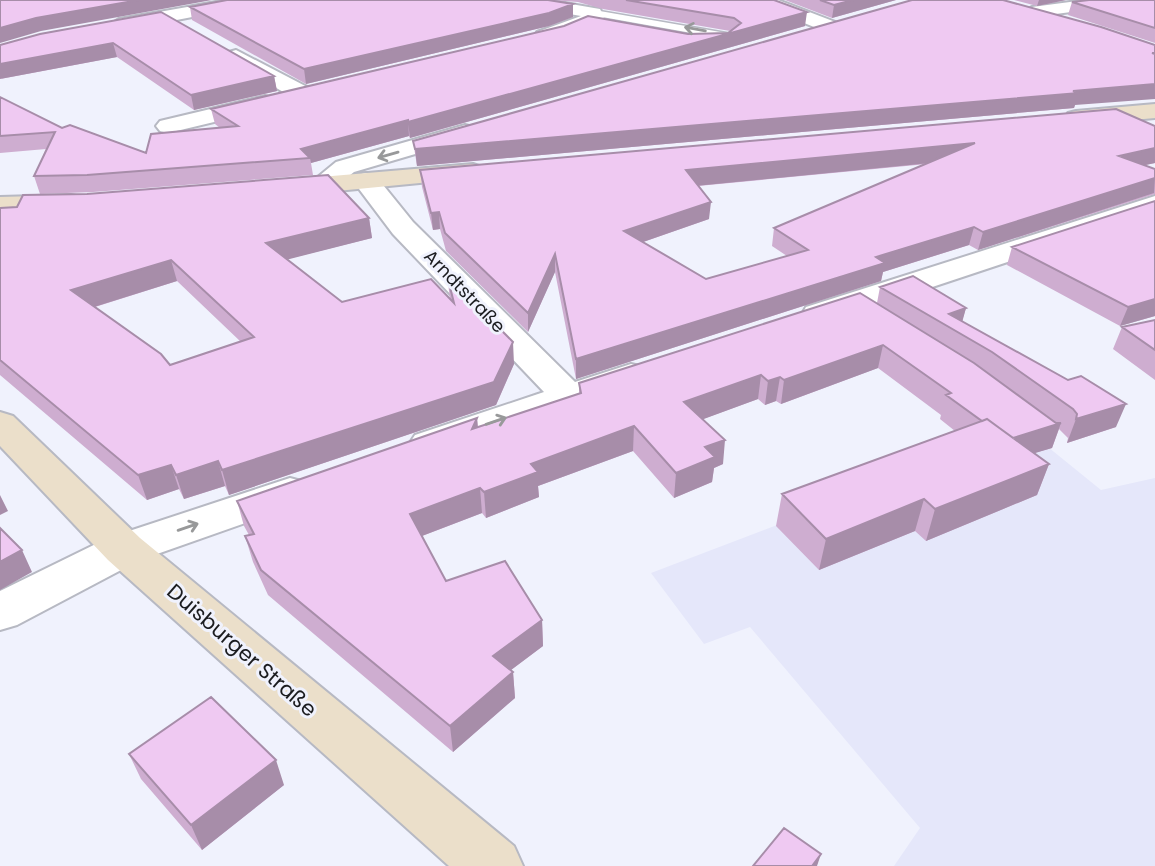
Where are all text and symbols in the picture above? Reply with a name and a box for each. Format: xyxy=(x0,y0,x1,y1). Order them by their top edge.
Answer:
one-way arrow xyxy=(684,22,707,35)
one-way arrow xyxy=(377,149,399,162)
street label: Arndtstraße xyxy=(419,244,511,338)
one-way arrow xyxy=(485,414,507,427)
one-way arrow xyxy=(177,520,199,532)
street label: Duisburger Straße xyxy=(161,577,323,723)

